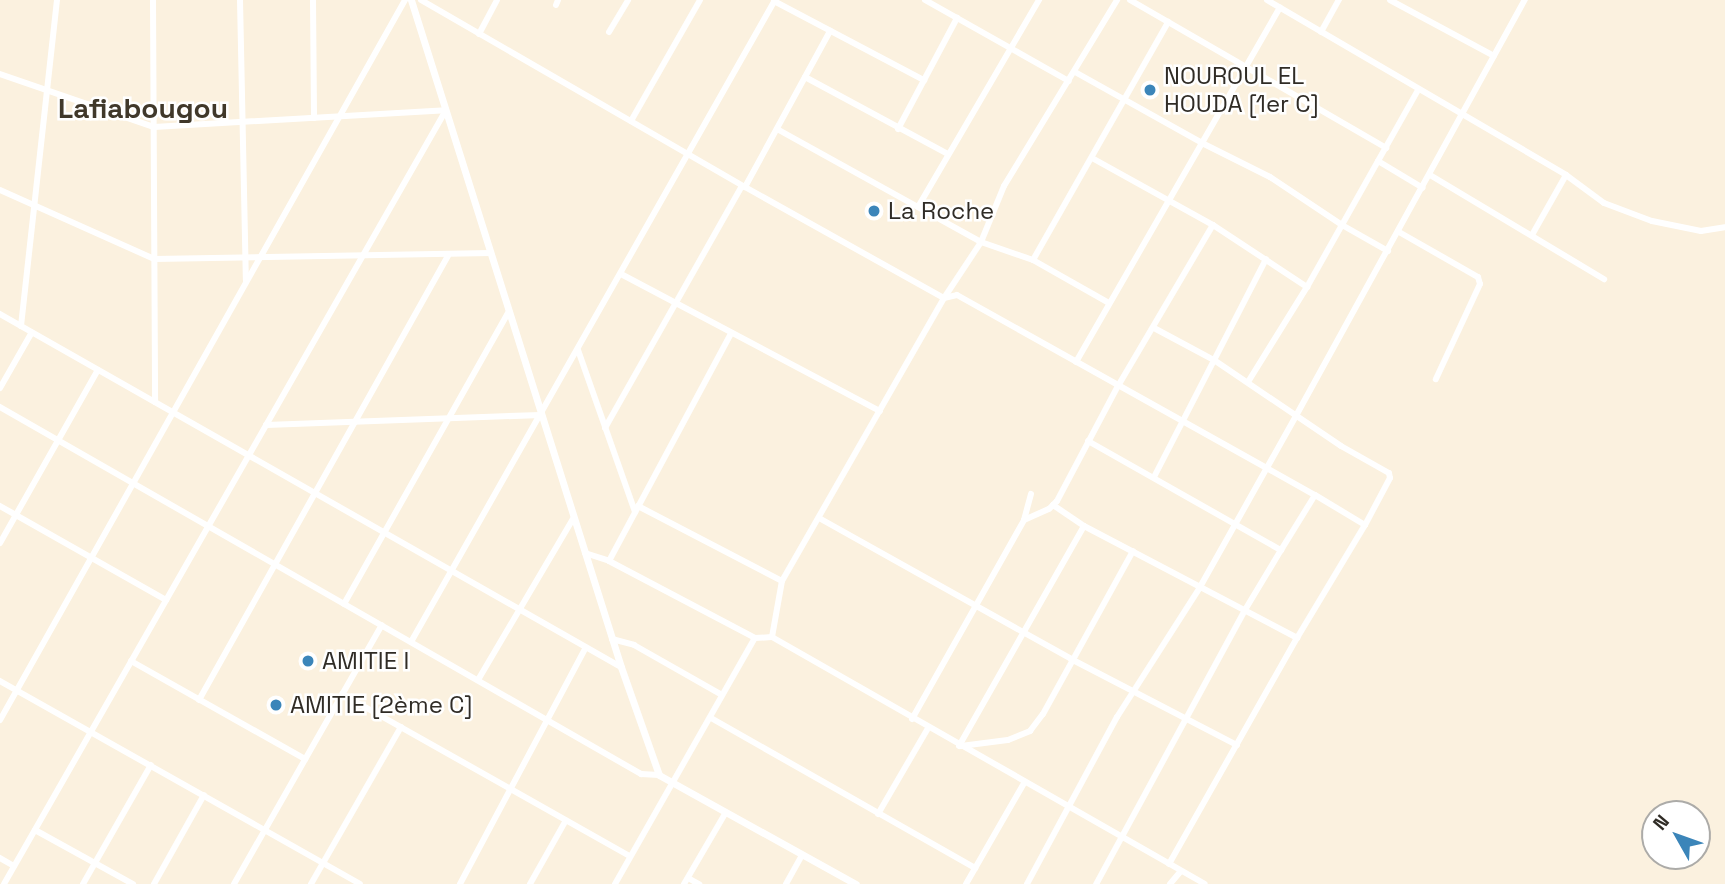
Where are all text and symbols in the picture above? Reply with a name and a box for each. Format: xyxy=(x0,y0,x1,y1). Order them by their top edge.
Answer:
place label: NOUROUL EL HOUDA [1er C] xyxy=(1164,62,1319,118)
marker: NOUROUL EL HOUDA [1er C] xyxy=(1142,82,1158,98)
district label: Lafiabougou xyxy=(58,91,228,125)
place label: La Roche xyxy=(888,197,994,225)
marker: La Roche xyxy=(866,203,882,219)
place label: AMITIE I xyxy=(322,647,409,675)
marker: AMITIE I xyxy=(300,653,316,669)
place label: AMITIE [2ème C] xyxy=(290,691,472,719)
marker: AMITIE [2ème C] xyxy=(268,697,284,713)
north arrow xyxy=(1641,800,1711,870)
text: N xyxy=(1647,810,1675,835)

